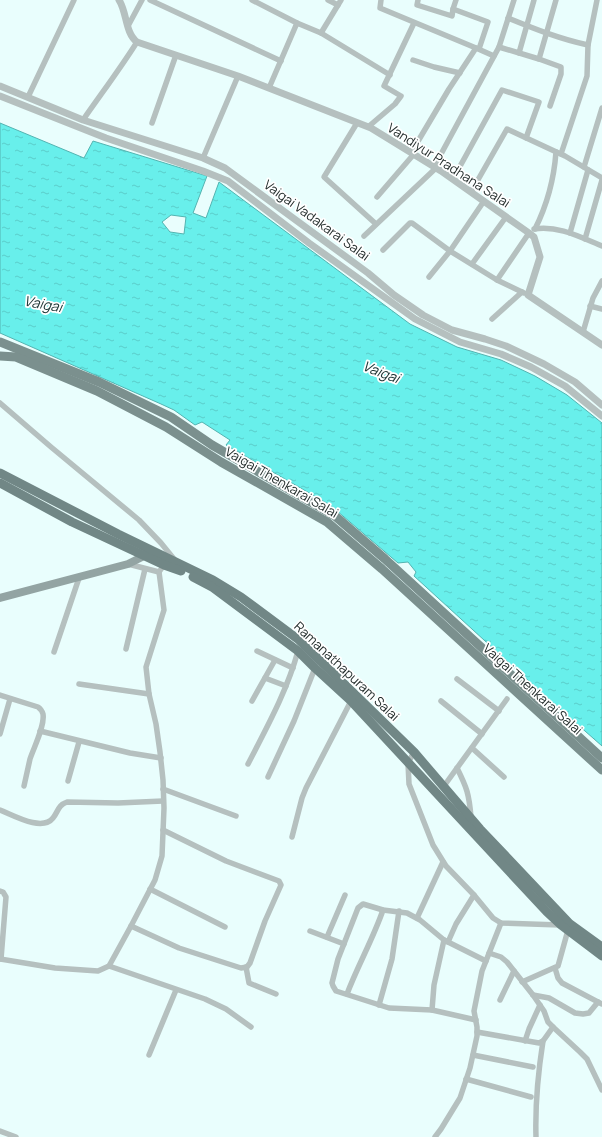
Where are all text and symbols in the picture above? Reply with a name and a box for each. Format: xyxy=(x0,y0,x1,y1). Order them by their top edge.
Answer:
street label: Vandiyur Pradhana Salai xyxy=(384,119,514,211)
street label: Vaigai Vadakarai Salai xyxy=(260,175,374,265)
water label: Vaigai xyxy=(23,291,65,316)
water label: Vaigai xyxy=(360,356,404,388)
street label: Vaigai Thenkarai Salai xyxy=(222,442,342,522)
street label: Ramanathapuram Salai xyxy=(290,617,404,725)
street label: Vaigai Thenkarai Salai xyxy=(479,639,587,739)

